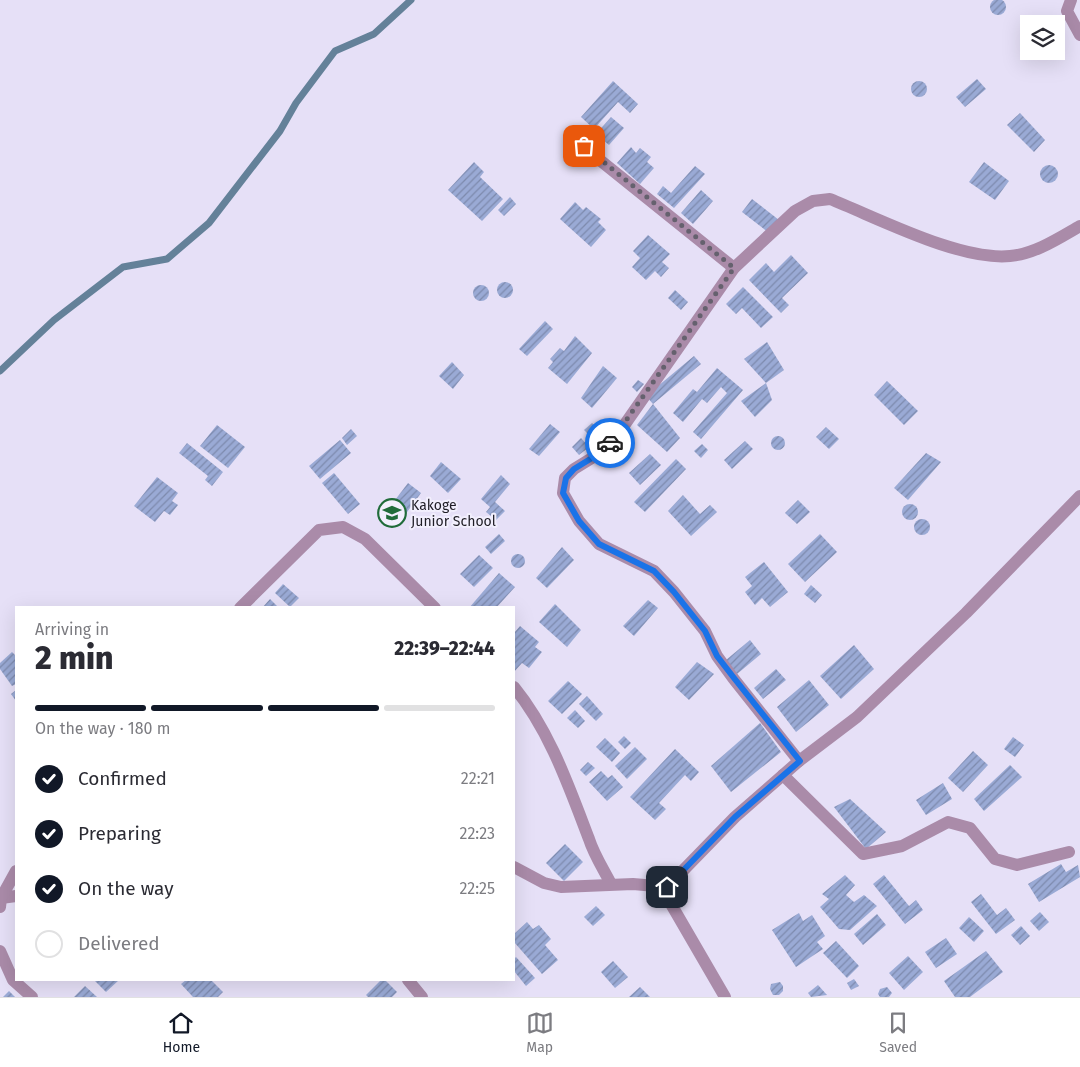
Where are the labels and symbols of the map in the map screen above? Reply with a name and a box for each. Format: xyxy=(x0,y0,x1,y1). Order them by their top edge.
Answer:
pin xyxy=(563,125,605,167)
courier xyxy=(585,418,635,468)
place label: Kakoge Junior School xyxy=(411,497,496,530)
school or university icon: Kakoge Junior School xyxy=(377,498,407,528)
pin xyxy=(646,866,688,908)

